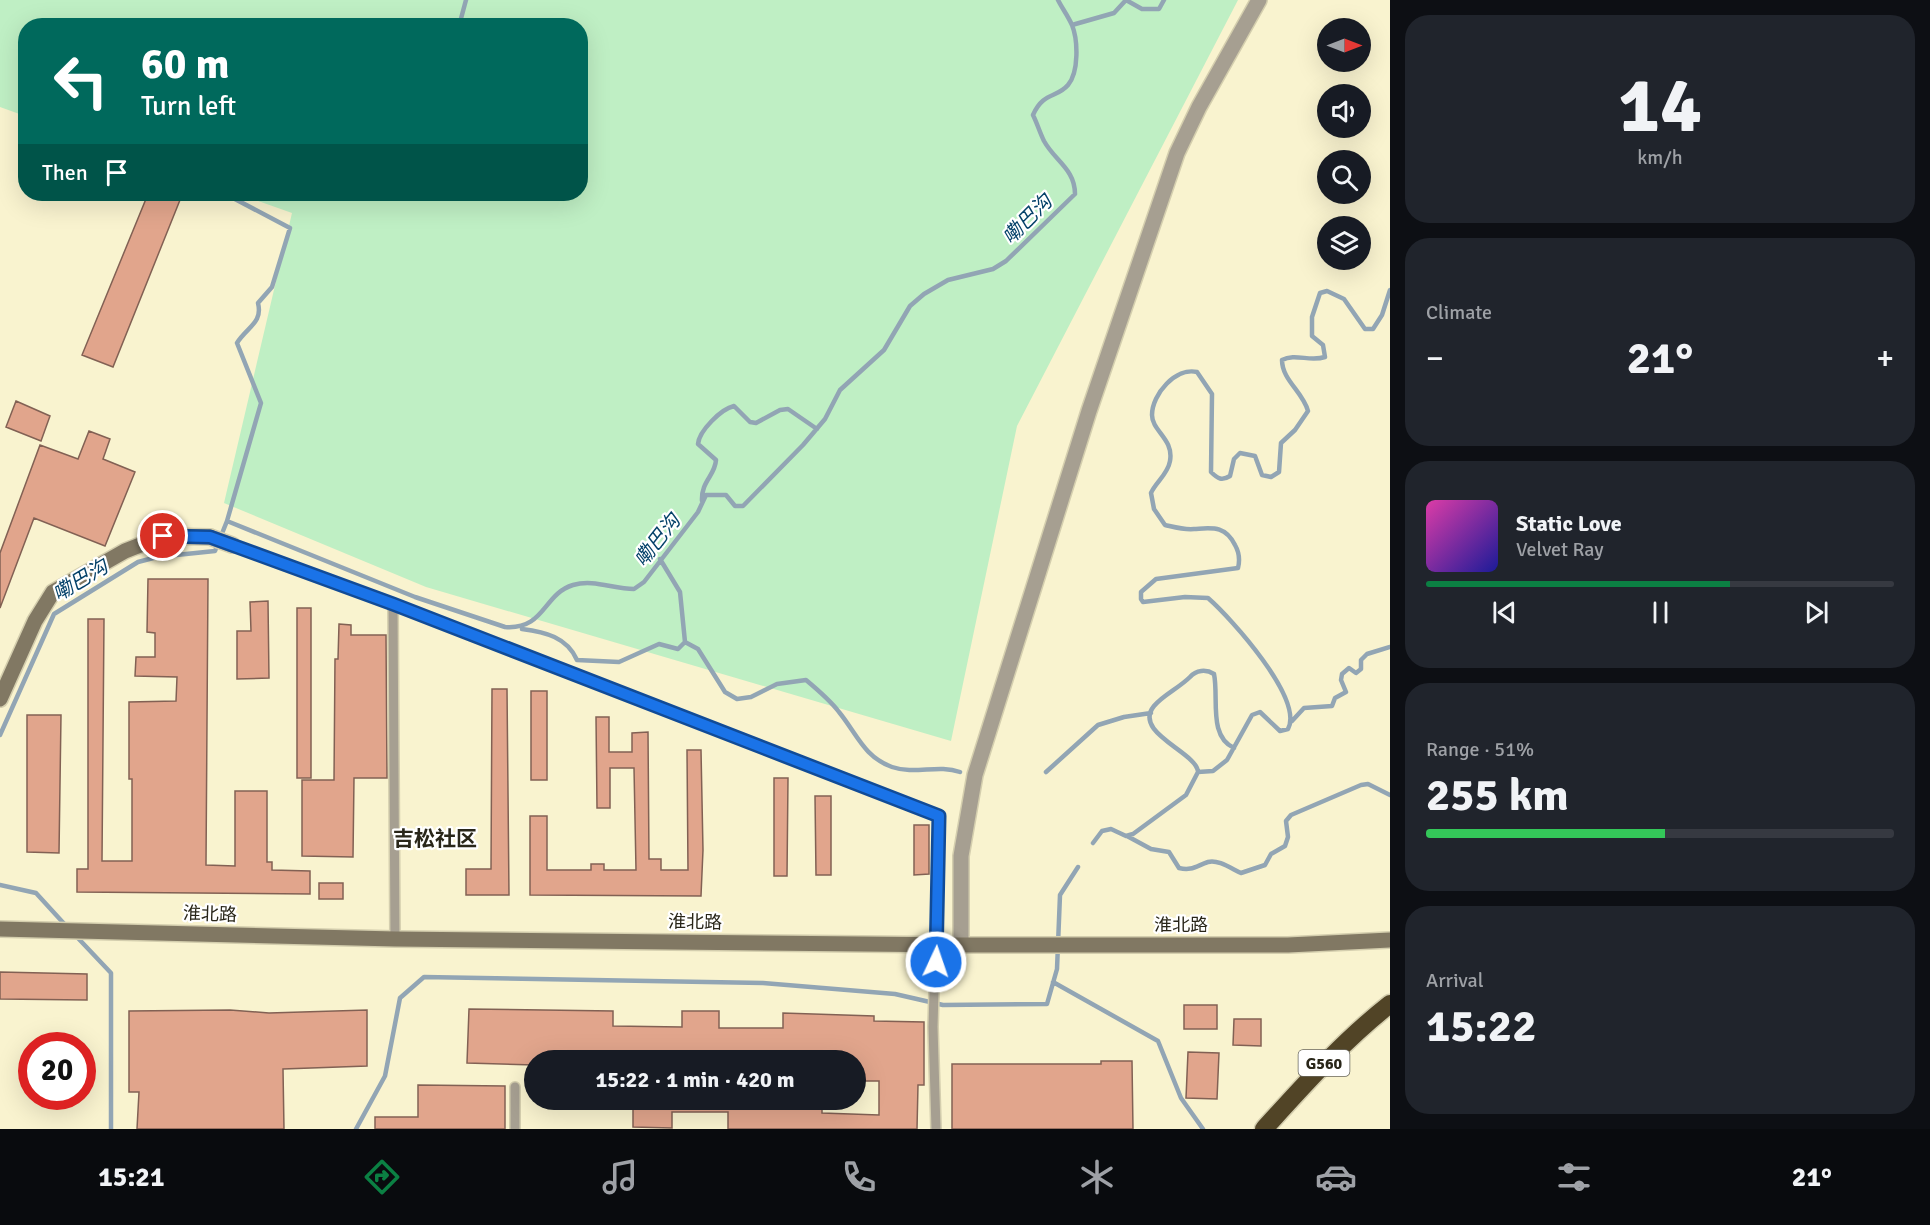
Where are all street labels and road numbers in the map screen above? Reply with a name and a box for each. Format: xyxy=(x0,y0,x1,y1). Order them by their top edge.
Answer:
street label: 淮北路 xyxy=(183,902,237,926)
street label: 淮北路 xyxy=(668,911,722,933)
street label: 淮北路 xyxy=(1154,914,1208,936)
road number: G560 xyxy=(1298,1050,1350,1076)

